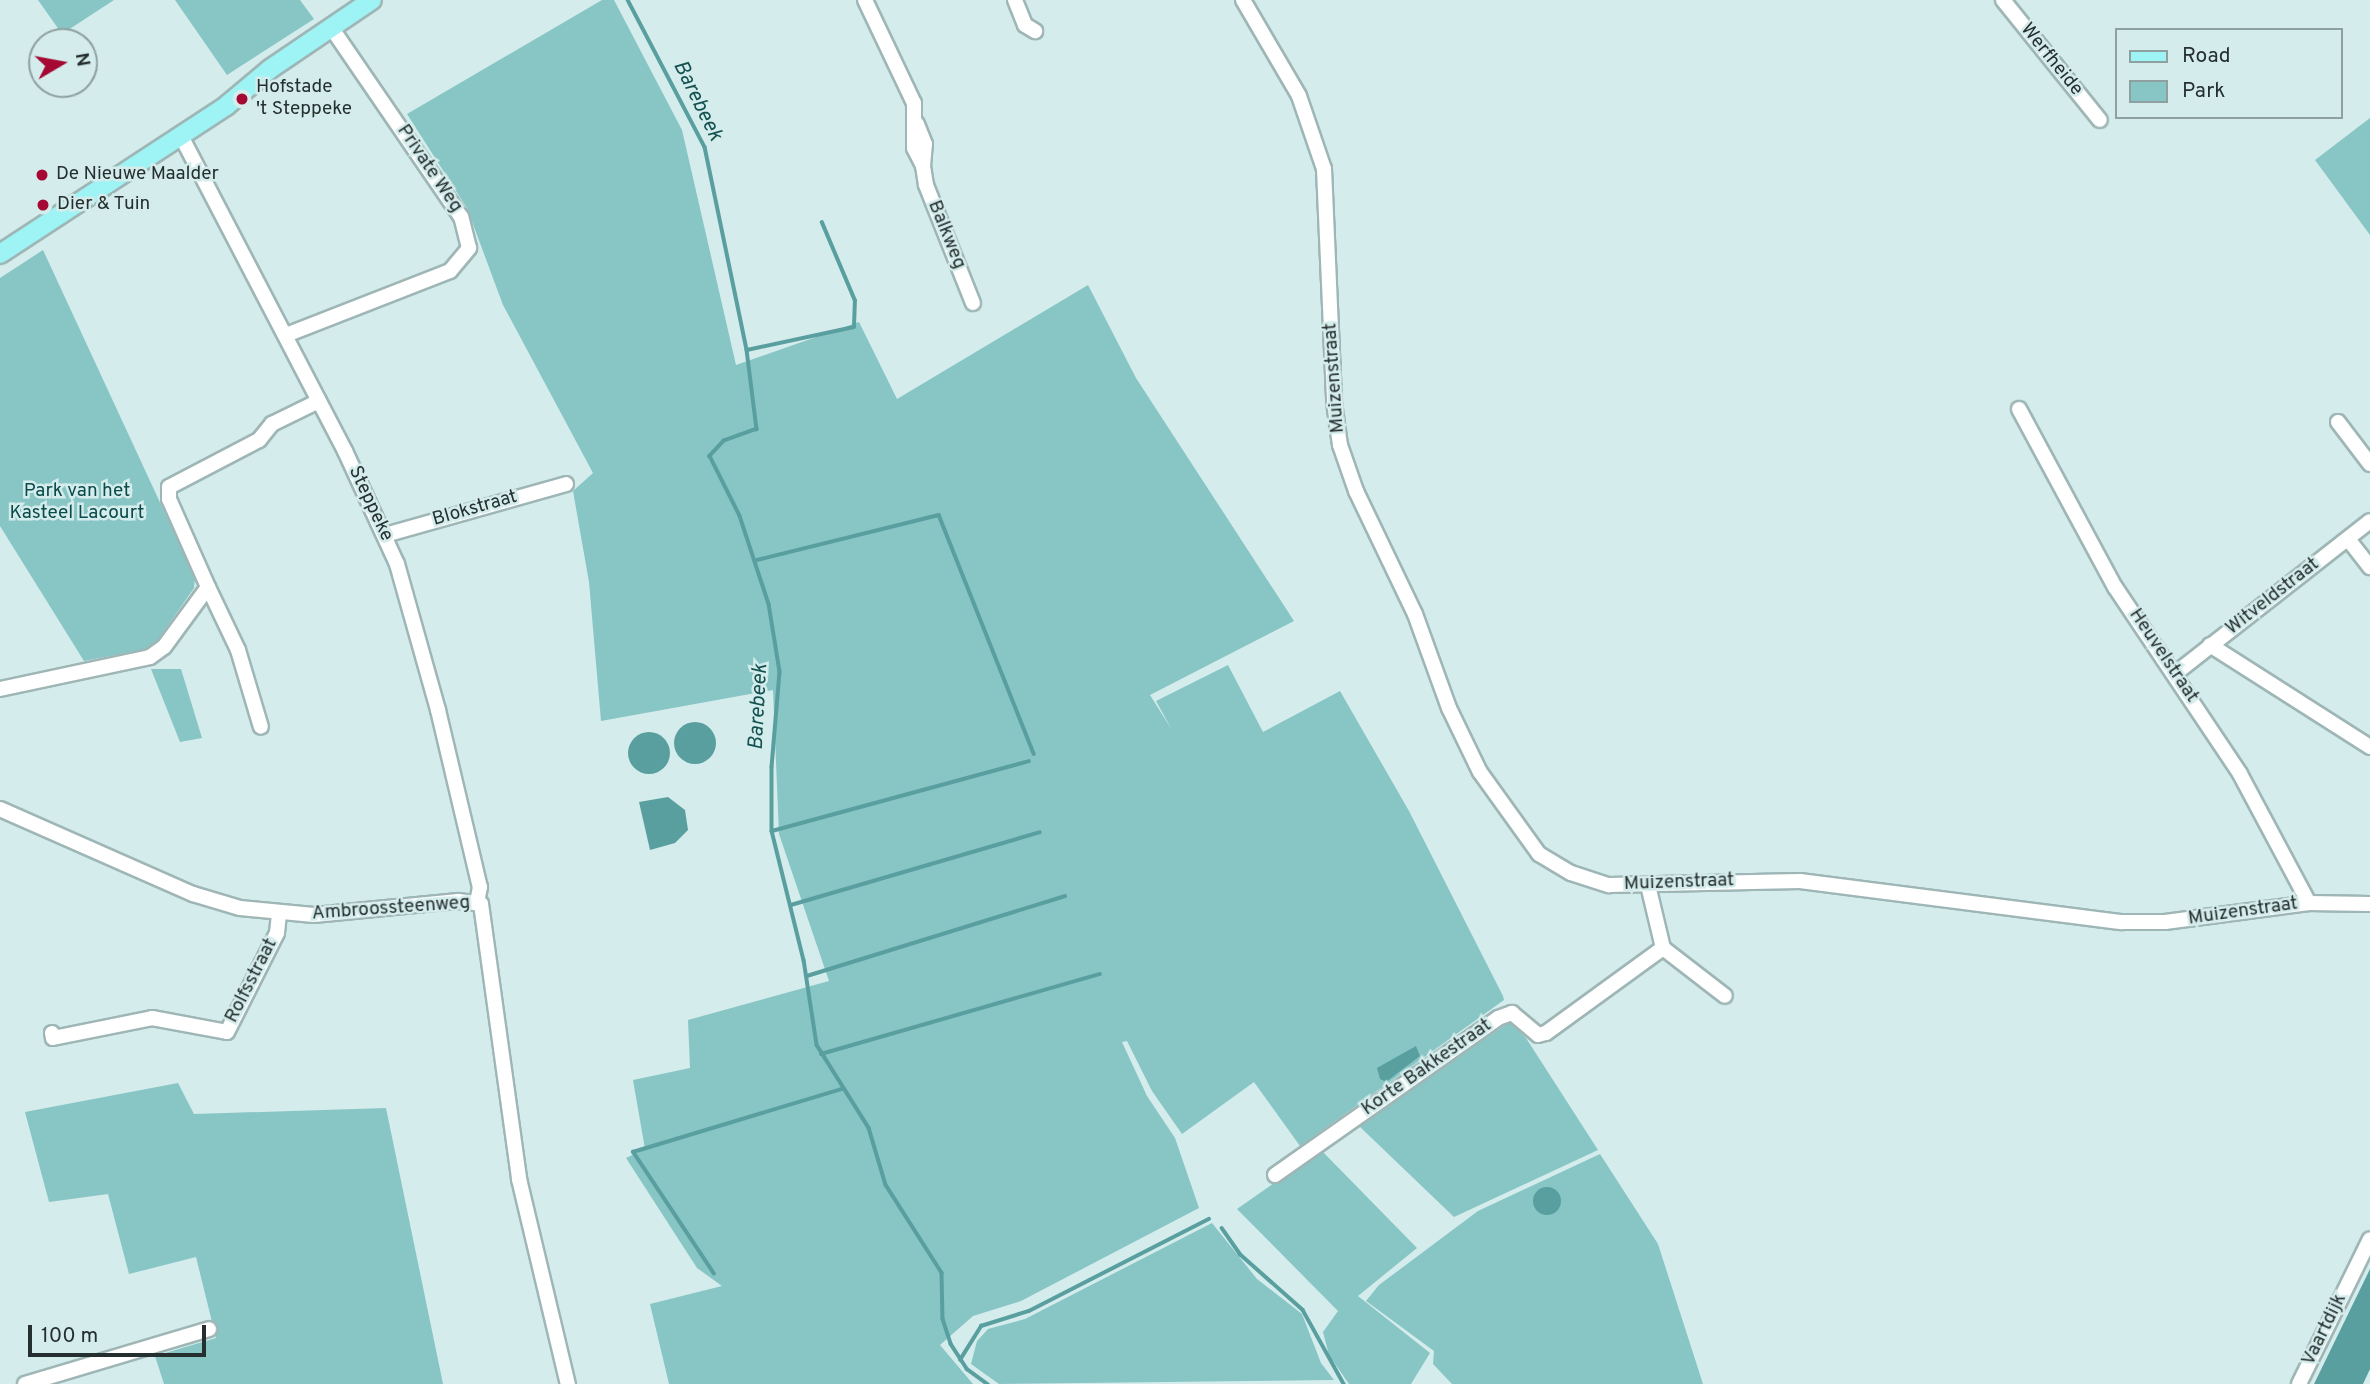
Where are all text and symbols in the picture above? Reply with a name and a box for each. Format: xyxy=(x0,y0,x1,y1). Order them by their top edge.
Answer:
street label: Werfheide xyxy=(2015,19,2087,101)
north arrow xyxy=(28,28,98,98)
legend xyxy=(2114,28,2342,119)
text: Road xyxy=(2182,43,2231,70)
text: N xyxy=(69,51,95,69)
water label: Barebeek xyxy=(667,57,727,145)
place label: Hofstade 't Steppeke xyxy=(256,77,352,121)
text: Park xyxy=(2182,78,2225,105)
marker: Hofstade 't Steppeke xyxy=(234,91,250,107)
street label: Private Weg xyxy=(391,120,467,218)
place label: De Nieuwe Maalder xyxy=(56,164,219,186)
marker: De Nieuwe Maalder xyxy=(34,167,50,183)
place label: Dier & Tuin xyxy=(57,194,151,216)
marker: Dier & Tuin xyxy=(35,197,51,213)
street label: Balkweg xyxy=(922,197,970,273)
street label: Muizenstraat xyxy=(1320,322,1350,434)
street label: Steppeke xyxy=(343,463,397,545)
park label: Park van het Kasteel Lacourt xyxy=(9,481,145,525)
street label: Blokstraat xyxy=(430,486,520,532)
street label: Witveldstraat xyxy=(2222,553,2324,641)
street label: Heuvelstraat xyxy=(2123,605,2203,707)
water label: Barebeek xyxy=(744,663,774,751)
street label: Muizenstraat xyxy=(1623,870,1735,896)
street label: Ambroossteenweg xyxy=(311,892,471,926)
street label: Muizenstraat xyxy=(2187,893,2299,931)
street label: Rolfsstraat xyxy=(221,935,283,1027)
street label: Korte Bakkestraat xyxy=(1358,1015,1496,1121)
street label: Vaartdijk xyxy=(2298,1290,2352,1370)
scale bar xyxy=(32,1310,210,1354)
text: 100 m xyxy=(41,1323,98,1350)

